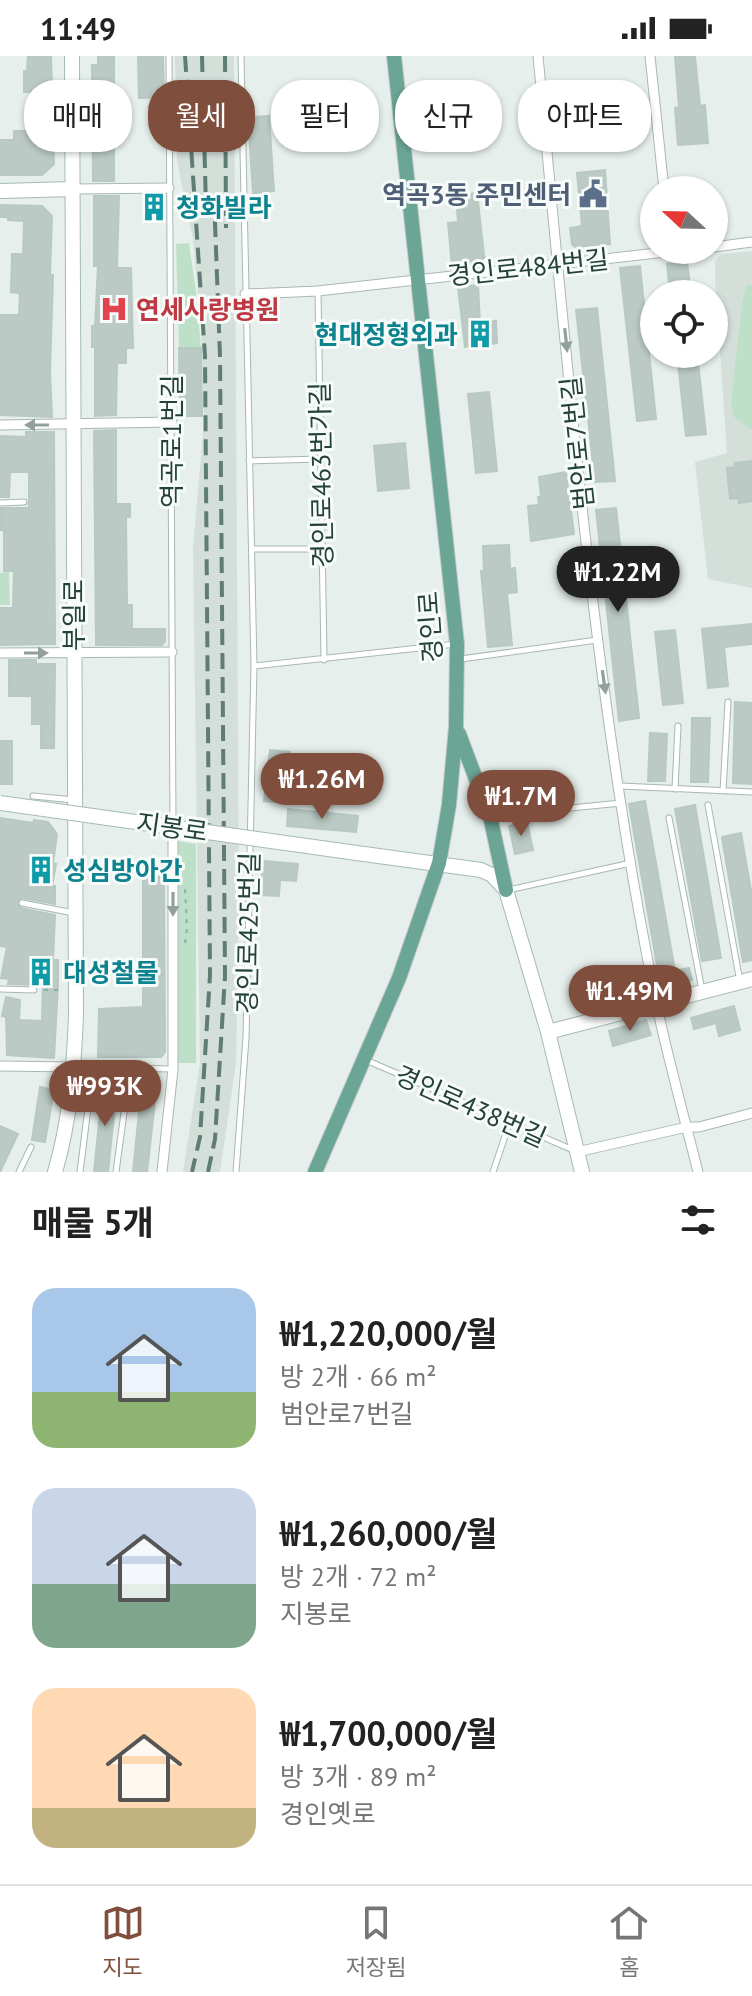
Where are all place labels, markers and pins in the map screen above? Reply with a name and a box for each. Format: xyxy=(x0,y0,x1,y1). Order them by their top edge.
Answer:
place label: 역곡3동 주민센터 xyxy=(382,178,571,211)
public building icon: 역곡3동 주민센터 xyxy=(578,179,608,209)
place label: 청화빌라 xyxy=(176,191,272,224)
building icon: 청화빌라 xyxy=(139,192,169,222)
place label: 연세사랑병원 xyxy=(136,293,280,326)
hospital icon: 연세사랑병원 xyxy=(99,294,129,324)
place label: 현대정형외과 xyxy=(314,318,458,351)
building icon: 현대정형외과 xyxy=(465,319,495,349)
pin: ₩1.22M xyxy=(553,546,683,614)
pin: ₩1.26M xyxy=(257,753,387,821)
pin: ₩1.7M xyxy=(465,770,577,838)
place label: 성심방아간 xyxy=(63,854,183,887)
building icon: 성심방아간 xyxy=(26,855,56,885)
place label: 대성철물 xyxy=(63,956,159,989)
building icon: 대성철물 xyxy=(26,957,56,987)
pin: ₩1.49M xyxy=(565,965,695,1033)
pin: ₩993K xyxy=(49,1060,161,1128)

